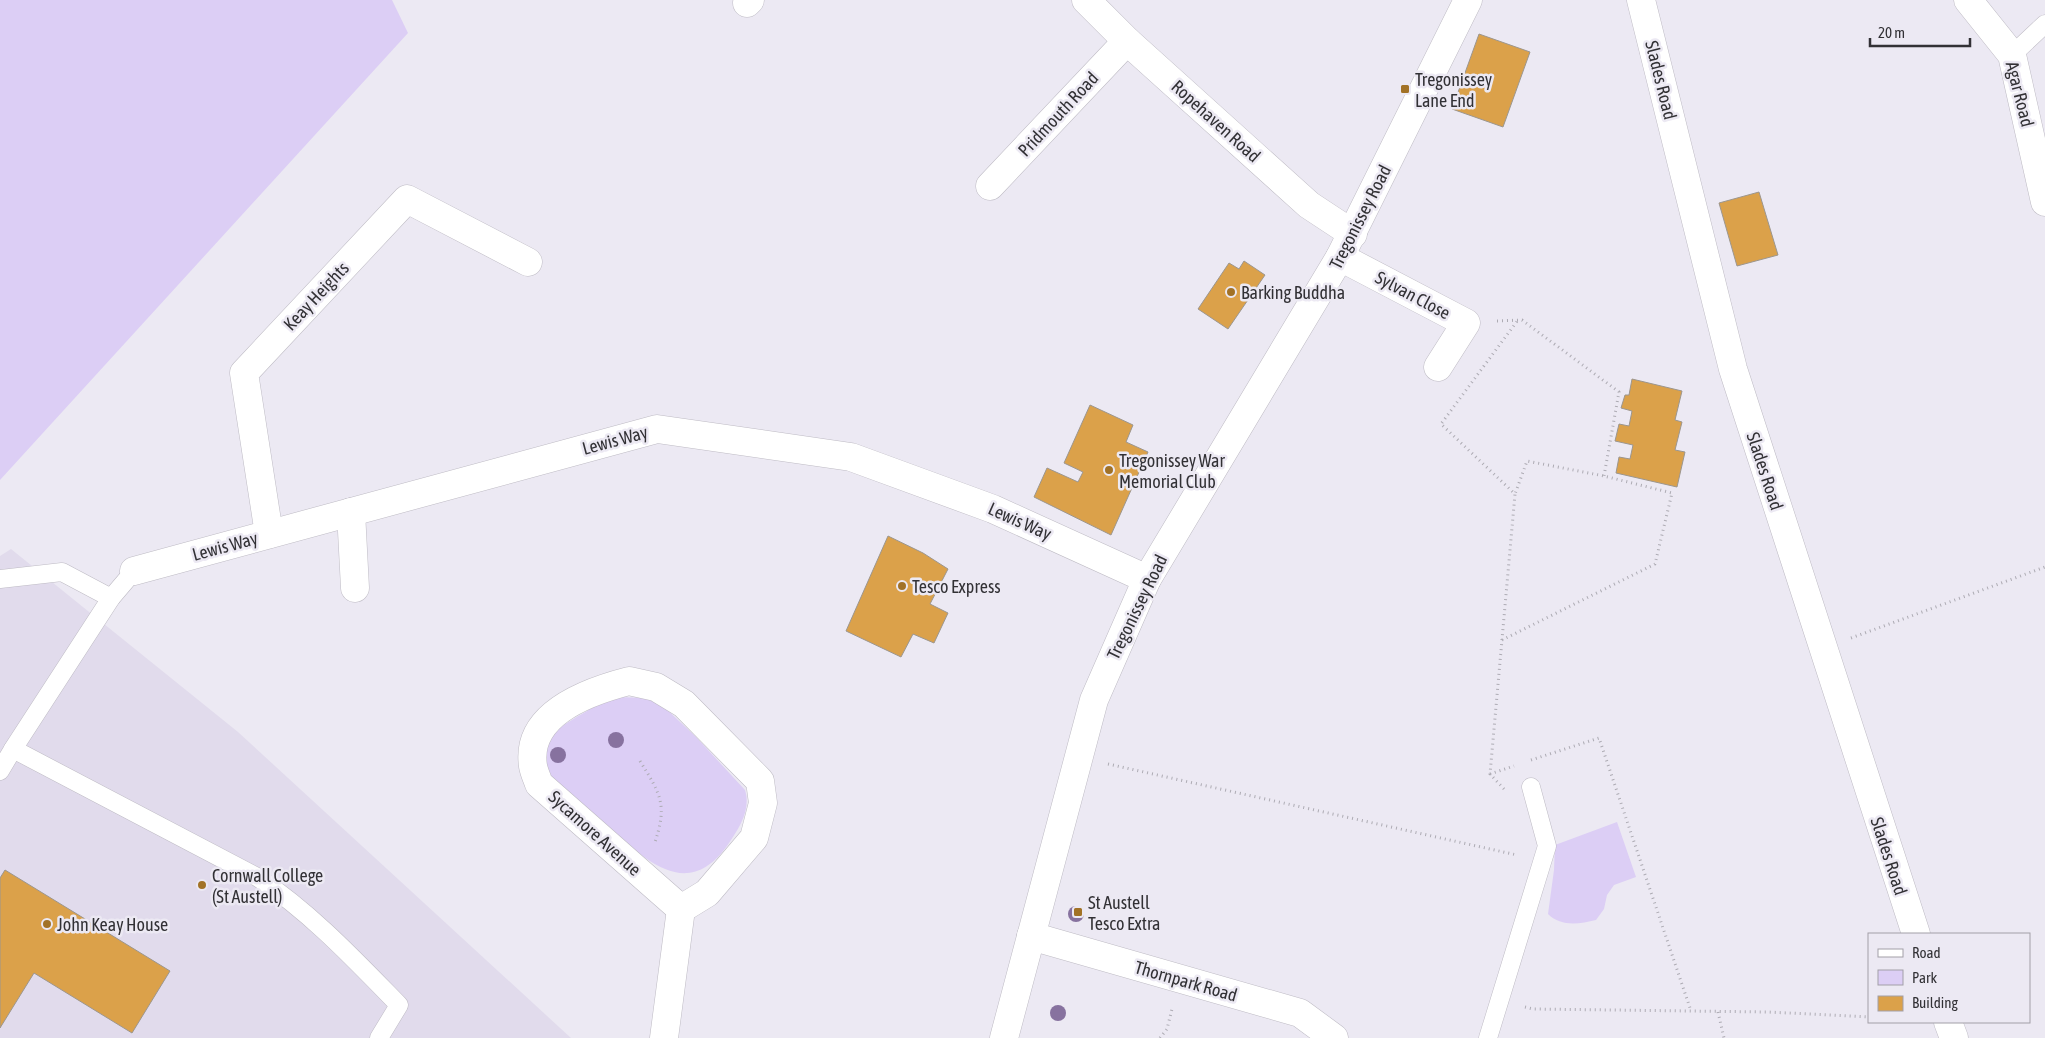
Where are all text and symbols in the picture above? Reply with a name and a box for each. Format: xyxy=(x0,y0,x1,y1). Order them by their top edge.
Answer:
scale bar xyxy=(1870,15,1970,47)
text: 20 m xyxy=(1878,24,1905,41)
street label: Slades Road xyxy=(1641,38,1681,122)
street label: Agar Road xyxy=(2002,59,2038,129)
street label: Pridmouth Road xyxy=(1014,67,1102,161)
place label: Tregonissey Lane End xyxy=(1415,69,1492,111)
street label: Ropehaven Road xyxy=(1167,76,1265,166)
marker: Tregonissey Lane End xyxy=(1399,83,1411,95)
street label: Tregonissey Road xyxy=(1325,161,1395,273)
street label: Keay Heights xyxy=(279,258,353,334)
street label: Sylvan Close xyxy=(1372,267,1454,323)
place label: Barking Buddha xyxy=(1241,282,1345,303)
marker: Barking Buddha xyxy=(1225,286,1237,298)
street label: Lewis Way xyxy=(580,421,650,459)
street label: Slades Road xyxy=(1743,429,1787,513)
place label: Tregonissey War Memorial Club xyxy=(1119,450,1225,492)
marker: Tregonissey War Memorial Club xyxy=(1103,464,1115,476)
street label: Lewis Way xyxy=(985,498,1055,544)
street label: Lewis Way xyxy=(190,527,260,565)
street label: Tregonissey Road xyxy=(1103,551,1171,663)
place label: Tesco Express xyxy=(912,576,1001,597)
marker: Tesco Express xyxy=(896,580,908,592)
street label: Sycamore Avenue xyxy=(545,786,645,880)
street label: Slades Road xyxy=(1867,814,1911,898)
place label: Cornwall College (St Austell) xyxy=(212,865,323,907)
marker: Cornwall College (St Austell) xyxy=(196,879,208,891)
place label: St Austell Tesco Extra xyxy=(1088,892,1160,934)
marker: St Austell Tesco Extra xyxy=(1072,906,1084,918)
place label: John Keay House xyxy=(57,914,168,935)
marker: John Keay House xyxy=(41,918,53,930)
legend xyxy=(1868,933,2030,1023)
text: Road xyxy=(1912,944,1941,961)
street label: Thornpark Road xyxy=(1132,956,1240,1006)
text: Park xyxy=(1912,969,1937,986)
text: Building xyxy=(1912,994,1958,1011)

